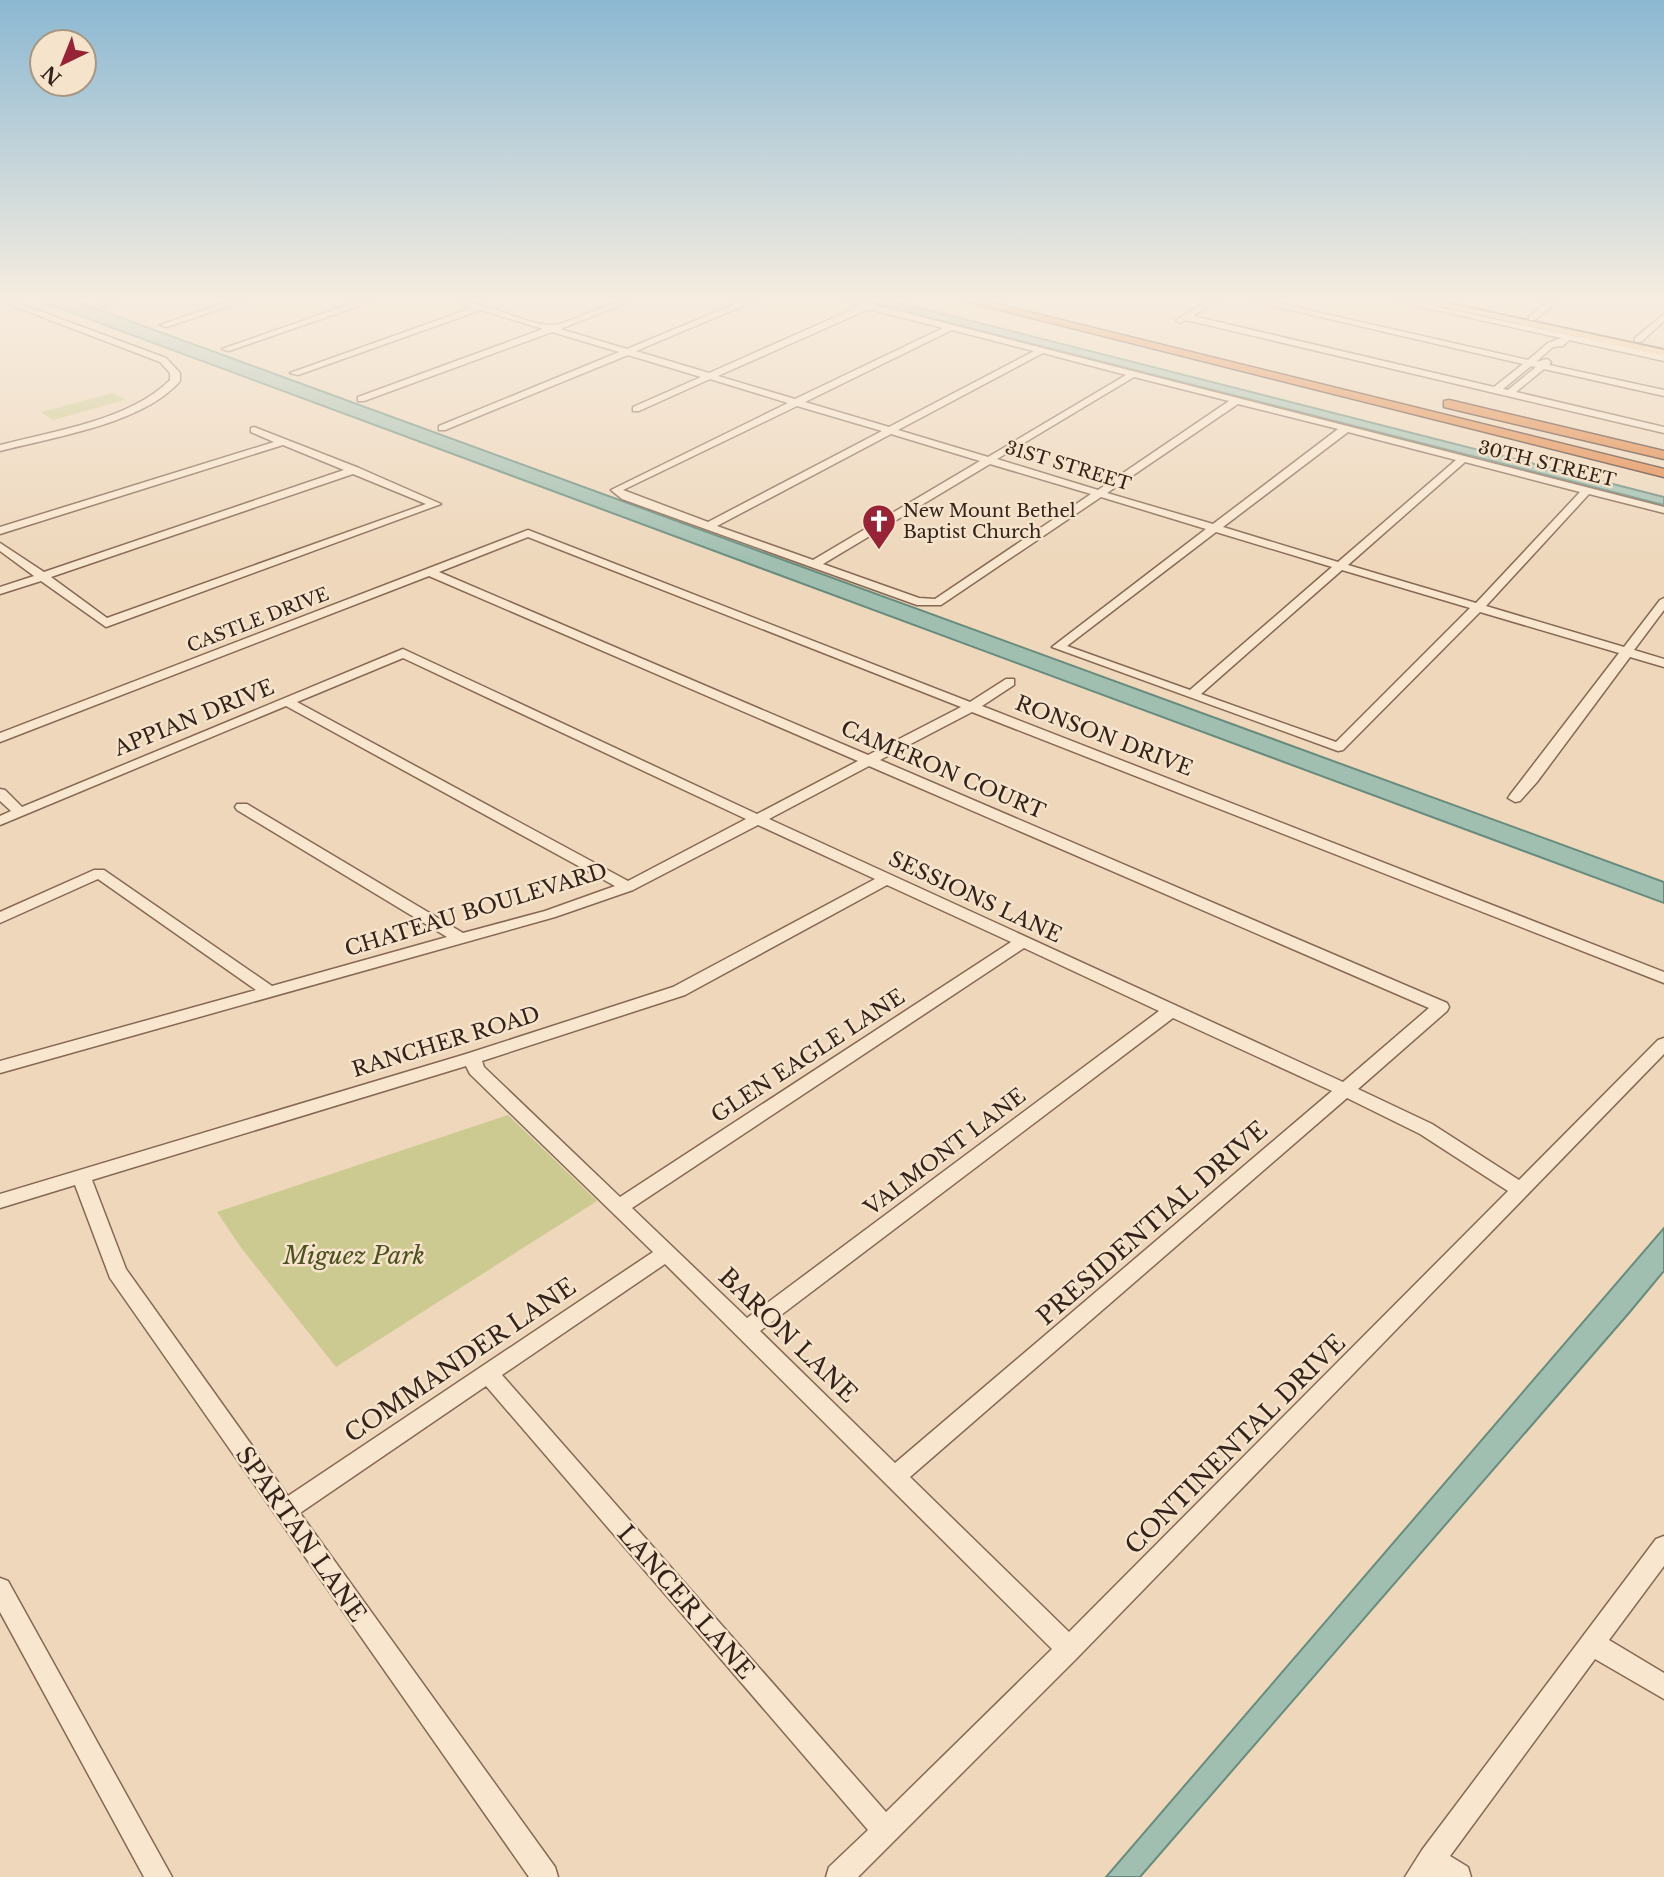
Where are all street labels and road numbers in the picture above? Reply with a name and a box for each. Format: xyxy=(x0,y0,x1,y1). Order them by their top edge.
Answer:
street label: 31ST STREET xyxy=(1002,436,1134,496)
street label: 30TH STREET xyxy=(1476,436,1619,492)
street label: CASTLE DRIVE xyxy=(184,583,332,657)
street label: APPIAN DRIVE xyxy=(109,674,278,762)
street label: RONSON DRIVE xyxy=(1012,690,1196,782)
street label: CAMERON COURT xyxy=(837,715,1049,825)
street label: SESSIONS LANE xyxy=(884,846,1066,948)
street label: CHATEAU BOULEVARD xyxy=(342,858,610,962)
street label: GLEN EAGLE LANE xyxy=(706,984,910,1128)
street label: RANCHER ROAD xyxy=(349,1001,543,1083)
street label: VALMONT LANE xyxy=(858,1083,1031,1222)
street label: PRESIDENTIAL DRIVE xyxy=(1031,1115,1273,1331)
street label: BARON LANE xyxy=(713,1262,863,1408)
street label: COMMANDER LANE xyxy=(339,1272,581,1448)
street label: CONTINENTAL DRIVE xyxy=(1119,1328,1351,1560)
street label: SPARTAN LANE xyxy=(230,1441,372,1627)
street label: LANCER LANE xyxy=(611,1519,761,1685)

